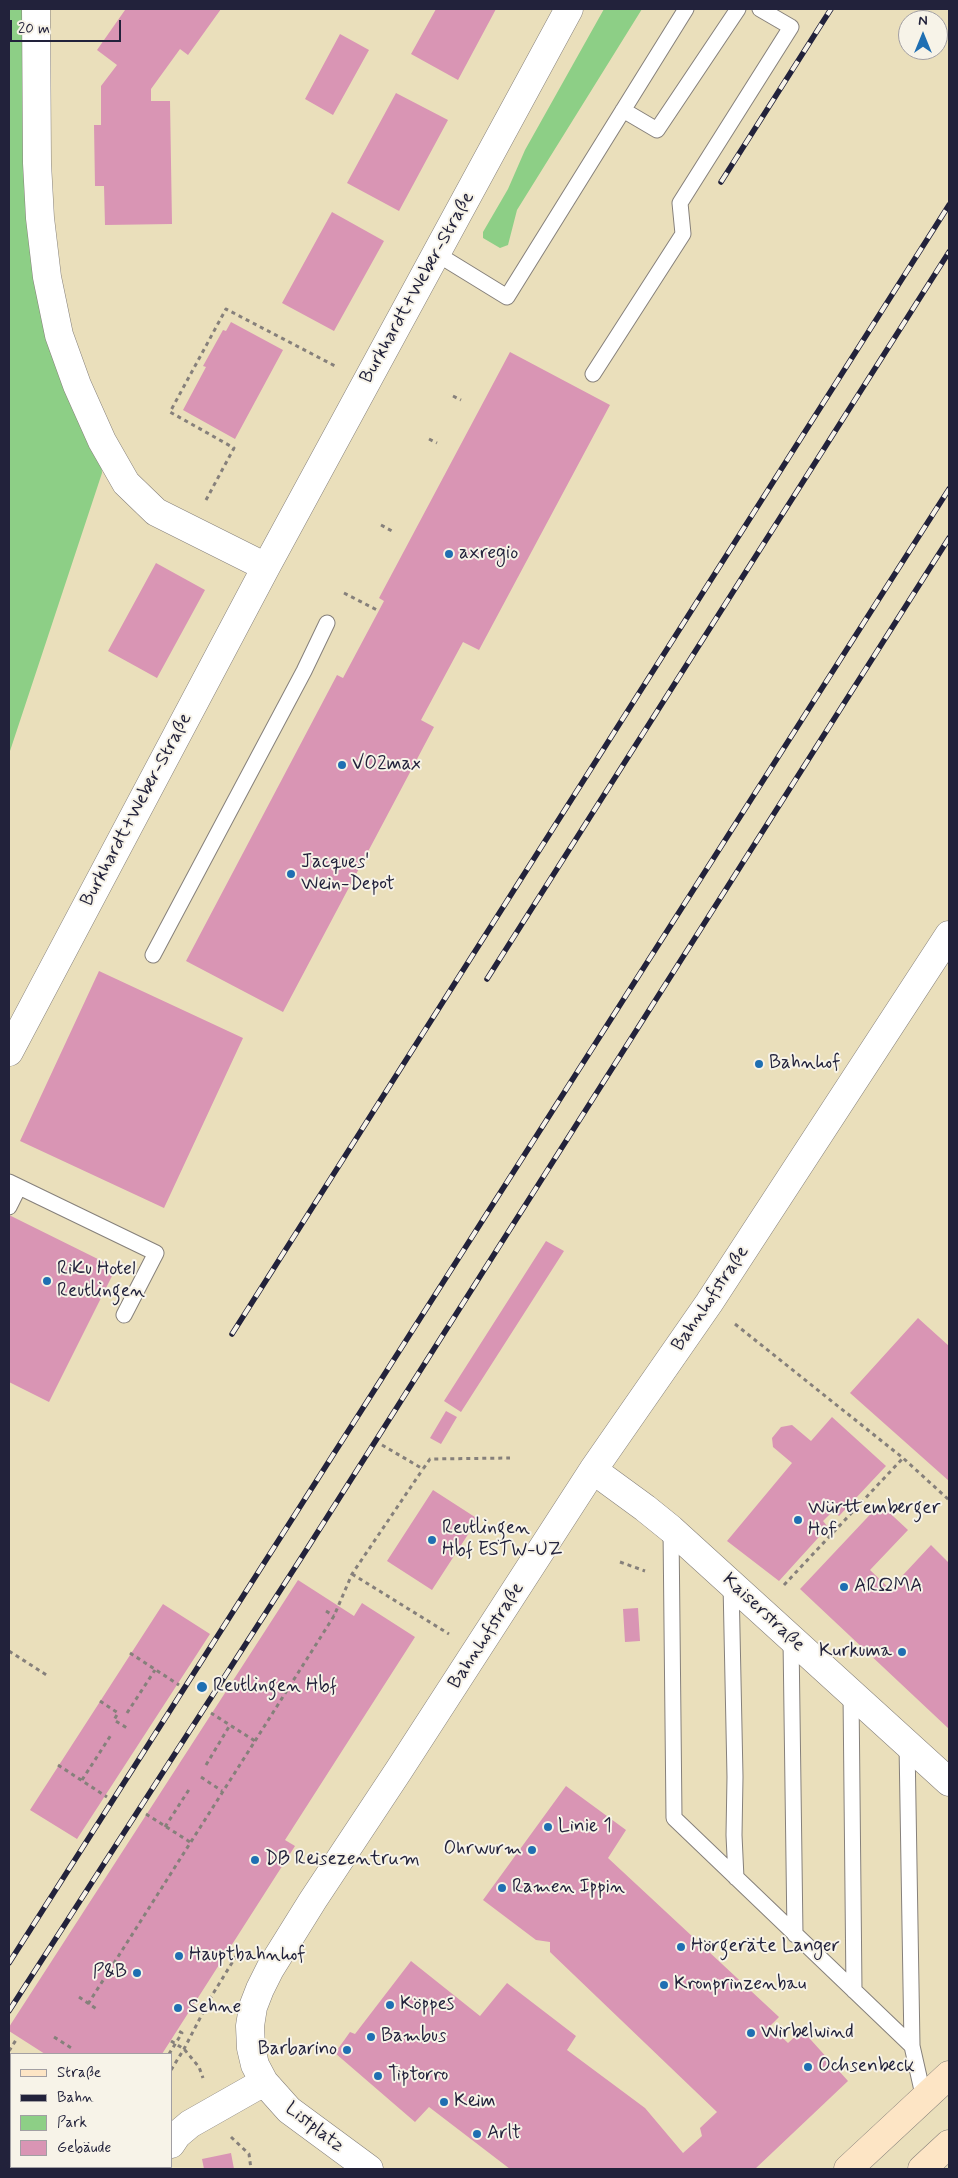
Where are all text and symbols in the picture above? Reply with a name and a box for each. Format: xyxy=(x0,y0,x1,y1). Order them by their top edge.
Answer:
scale bar xyxy=(12,10,124,42)
north arrow xyxy=(898,10,948,60)
text: N xyxy=(918,12,928,30)
text: 20 m xyxy=(18,19,50,39)
street label: Burkhardt+Weber-Straße xyxy=(356,188,480,388)
place label: axregio xyxy=(459,543,518,565)
marker: axregio xyxy=(443,548,455,560)
street label: Burkhardt+Weber-Straße xyxy=(76,710,198,910)
place label: VO2max xyxy=(352,754,421,776)
marker: VO2max xyxy=(336,759,348,771)
place label: Jacques' Wein-Depot xyxy=(301,852,395,896)
marker: Jacques' Wein-Depot xyxy=(285,868,297,880)
place label: Bahnhof xyxy=(769,1053,840,1075)
marker: Bahnhof xyxy=(753,1058,765,1070)
street label: Bahnhofstraße xyxy=(667,1242,755,1356)
place label: RiKu Hotel Reutlingen xyxy=(57,1259,145,1303)
marker: RiKu Hotel Reutlingen xyxy=(41,1275,53,1287)
place label: Württemberger Hof xyxy=(808,1498,940,1542)
marker: Württemberger Hof xyxy=(792,1514,804,1526)
place label: Reutlingen Hbf ESTW-UZ xyxy=(442,1518,562,1562)
marker: Reutlingen Hbf ESTW-UZ xyxy=(426,1534,438,1546)
street label: Kaiserstraße xyxy=(717,1569,809,1657)
place label: ARΩMA xyxy=(854,1576,923,1598)
street label: Bahnhofstraße xyxy=(444,1579,530,1693)
marker: ARΩMA xyxy=(838,1581,850,1593)
place label: Kurkuma xyxy=(819,1641,892,1663)
marker: Kurkuma xyxy=(896,1646,908,1658)
place label: Reutlingen Hbf xyxy=(213,1676,337,1698)
marker: Reutlingen Hbf xyxy=(195,1680,209,1694)
place label: Linie 1 xyxy=(558,1816,612,1838)
marker: Linie 1 xyxy=(542,1821,554,1833)
place label: Ohrwurm xyxy=(444,1839,522,1861)
marker: Ohrwurm xyxy=(526,1844,538,1856)
place label: DB Reisezentrum xyxy=(265,1849,420,1871)
marker: DB Reisezentrum xyxy=(249,1854,261,1866)
place label: Ramen Ippin xyxy=(512,1877,625,1899)
marker: Ramen Ippin xyxy=(496,1882,508,1894)
place label: Hörgeräte Langer xyxy=(691,1936,840,1958)
marker: Hörgeräte Langer xyxy=(675,1941,687,1953)
place label: Hauptbahnhof xyxy=(189,1945,305,1967)
marker: Hauptbahnhof xyxy=(173,1950,185,1962)
place label: P&B xyxy=(93,1962,127,1984)
marker: P&B xyxy=(131,1967,143,1979)
place label: Kronprinzenbau xyxy=(674,1974,806,1996)
marker: Kronprinzenbau xyxy=(658,1979,670,1991)
place label: Köppes xyxy=(400,1994,454,2016)
place label: Sehne xyxy=(188,1997,241,2019)
marker: Köppes xyxy=(384,1999,396,2011)
marker: Sehne xyxy=(172,2002,184,2014)
place label: Wirbelwind xyxy=(761,2022,854,2044)
place label: Bambus xyxy=(381,2026,446,2048)
marker: Wirbelwind xyxy=(745,2027,757,2039)
marker: Bambus xyxy=(365,2031,377,2043)
place label: Barbarino xyxy=(258,2039,337,2061)
marker: Barbarino xyxy=(341,2044,353,2056)
legend xyxy=(10,2053,172,2168)
place label: Ochsenbeck xyxy=(818,2056,915,2078)
marker: Ochsenbeck xyxy=(802,2061,814,2073)
text: Straße xyxy=(57,2063,101,2083)
place label: Tiptorro xyxy=(388,2065,448,2087)
marker: Tiptorro xyxy=(372,2070,384,2082)
text: Bahn xyxy=(57,2088,94,2108)
place label: Keim xyxy=(454,2091,496,2113)
marker: Keim xyxy=(438,2096,450,2108)
street label: Listplatz xyxy=(280,2098,348,2158)
text: Park xyxy=(57,2113,87,2133)
place label: Arlt xyxy=(487,2123,521,2145)
marker: Arlt xyxy=(471,2128,483,2140)
text: Gebäude xyxy=(57,2138,111,2158)

